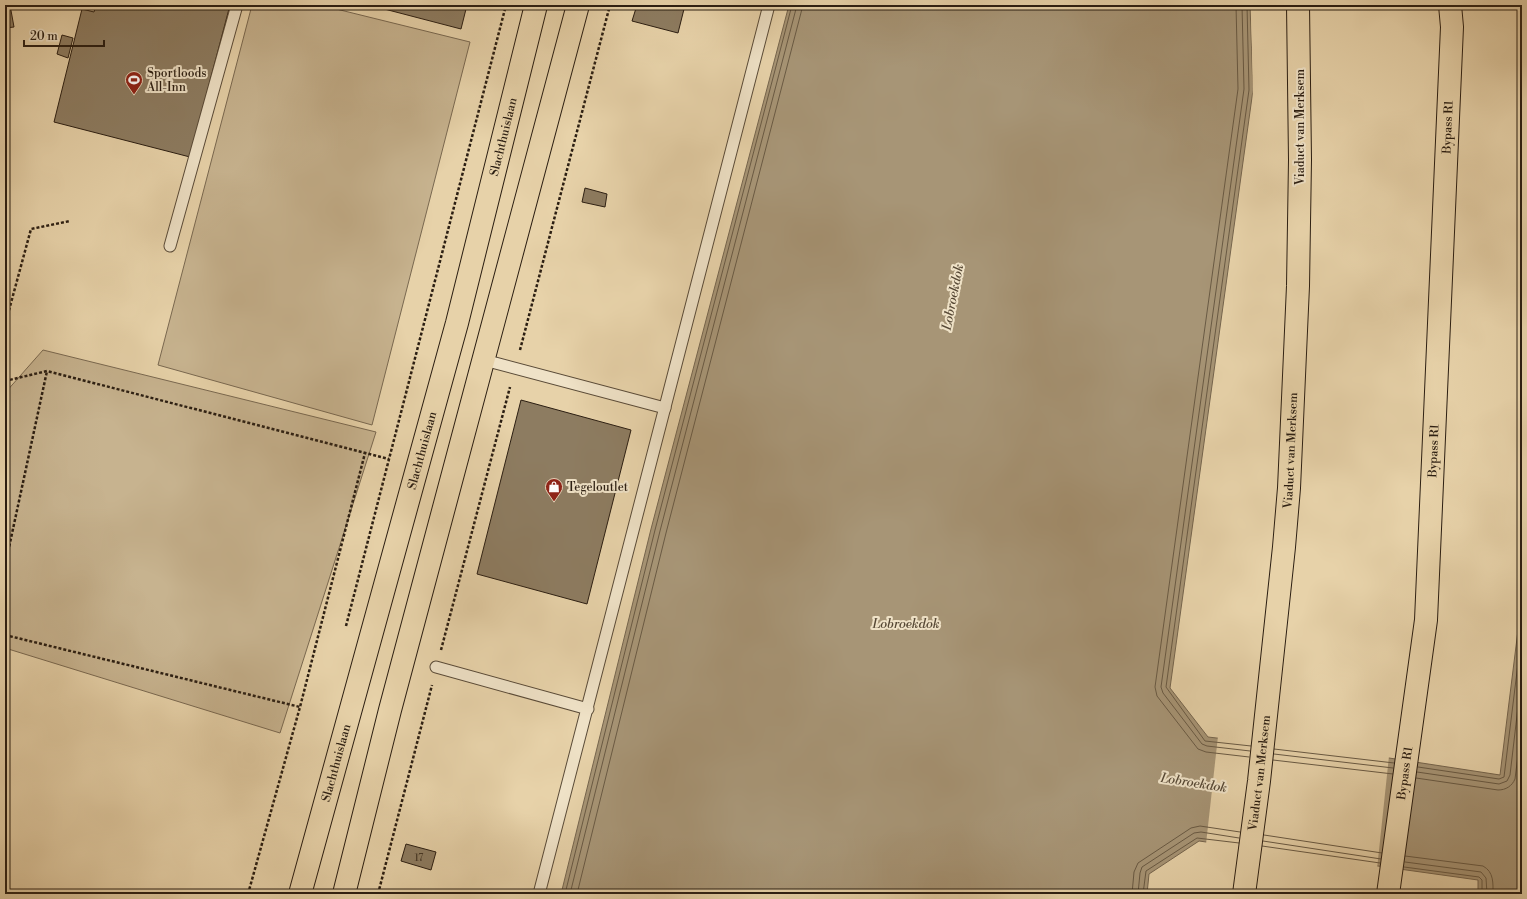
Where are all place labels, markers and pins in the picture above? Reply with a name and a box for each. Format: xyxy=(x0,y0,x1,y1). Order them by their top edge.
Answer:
place label: Sportloods All-Inn xyxy=(146,66,207,95)
sports icon: Sportloods All-Inn xyxy=(124,70,144,95)
shop icon: Tegeloutlet xyxy=(544,477,564,502)
place label: Tegeloutlet xyxy=(567,480,629,495)

